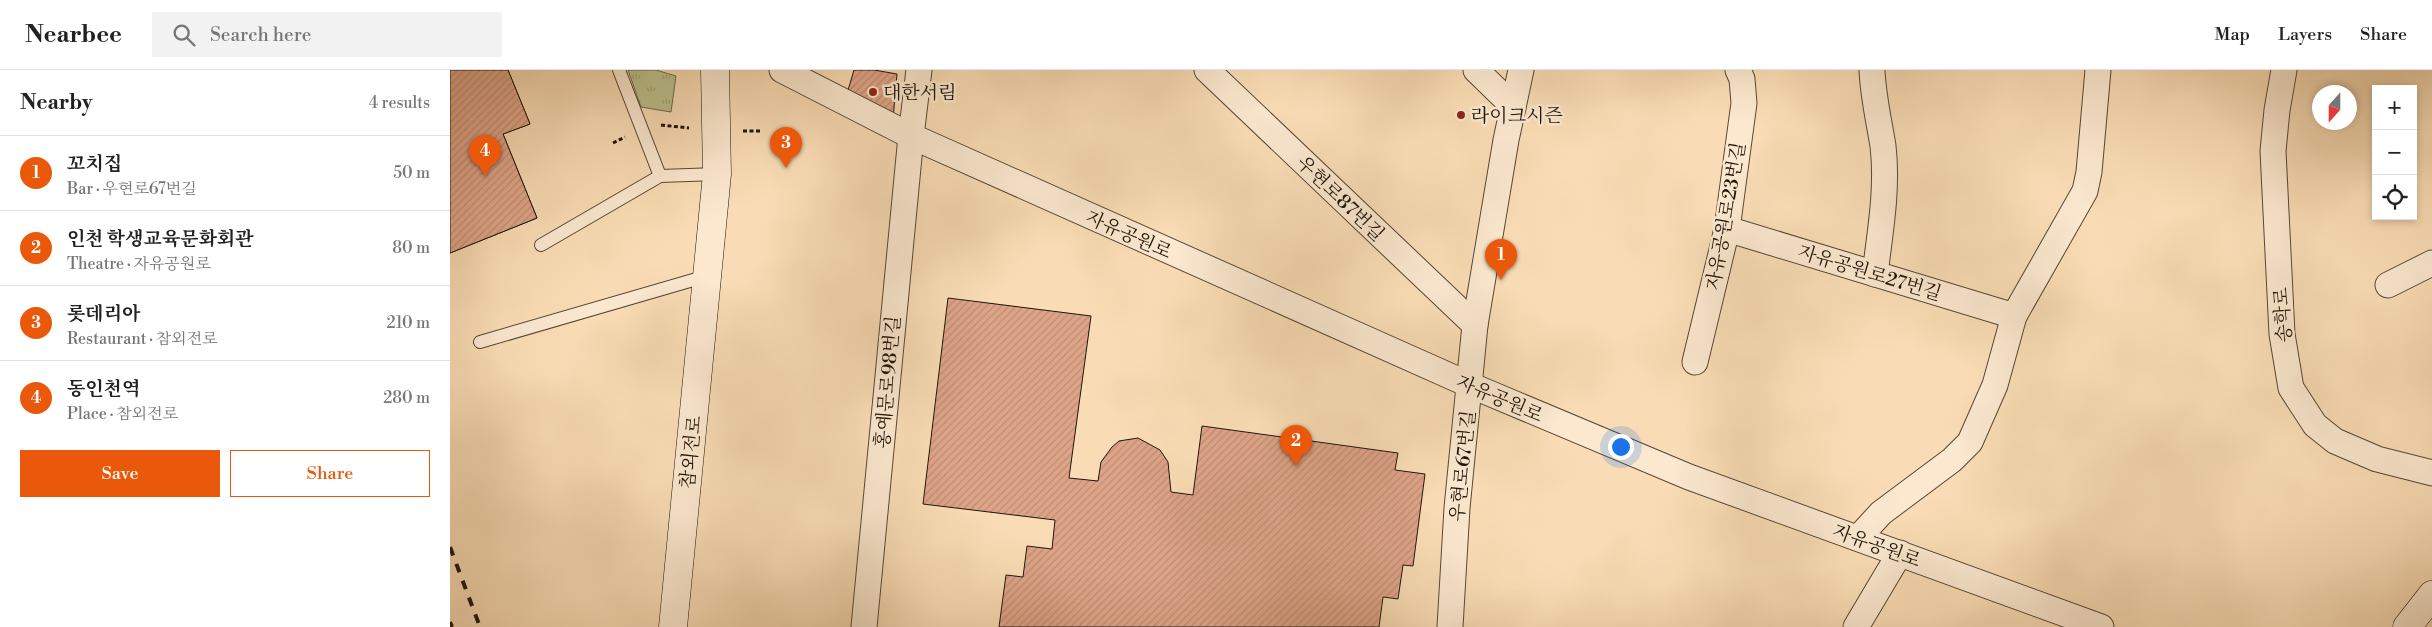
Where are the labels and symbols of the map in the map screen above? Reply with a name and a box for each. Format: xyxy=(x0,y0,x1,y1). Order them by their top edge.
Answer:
place label: 대한서림 xyxy=(883,81,956,105)
north arrow xyxy=(2312,85,2357,130)
marker: 대한서림 xyxy=(867,86,879,98)
place label: 라이크시즌 xyxy=(1471,104,1563,128)
marker: 라이크시즌 xyxy=(1455,109,1467,121)
pin: 3 xyxy=(770,127,802,168)
pin: 4 xyxy=(469,135,501,176)
street label: 자유공원로23번길 xyxy=(1701,140,1751,292)
street label: 우현로87번길 xyxy=(1291,151,1389,247)
street label: 자유공원로 xyxy=(1082,205,1175,265)
pin: 1 xyxy=(1485,239,1517,280)
street label: 자유공원로27번길 xyxy=(1795,240,1944,306)
street label: 송학로 xyxy=(2269,287,2297,343)
street label: 홍예문로98번길 xyxy=(870,315,906,450)
street label: 자유공원로 xyxy=(1453,370,1547,428)
street label: 우현로67번길 xyxy=(1445,409,1481,523)
street label: 참외전로 xyxy=(675,414,707,490)
pin: 2 xyxy=(1280,425,1312,466)
your location xyxy=(1608,434,1634,460)
street label: 자유공원로 xyxy=(1829,519,1924,573)

